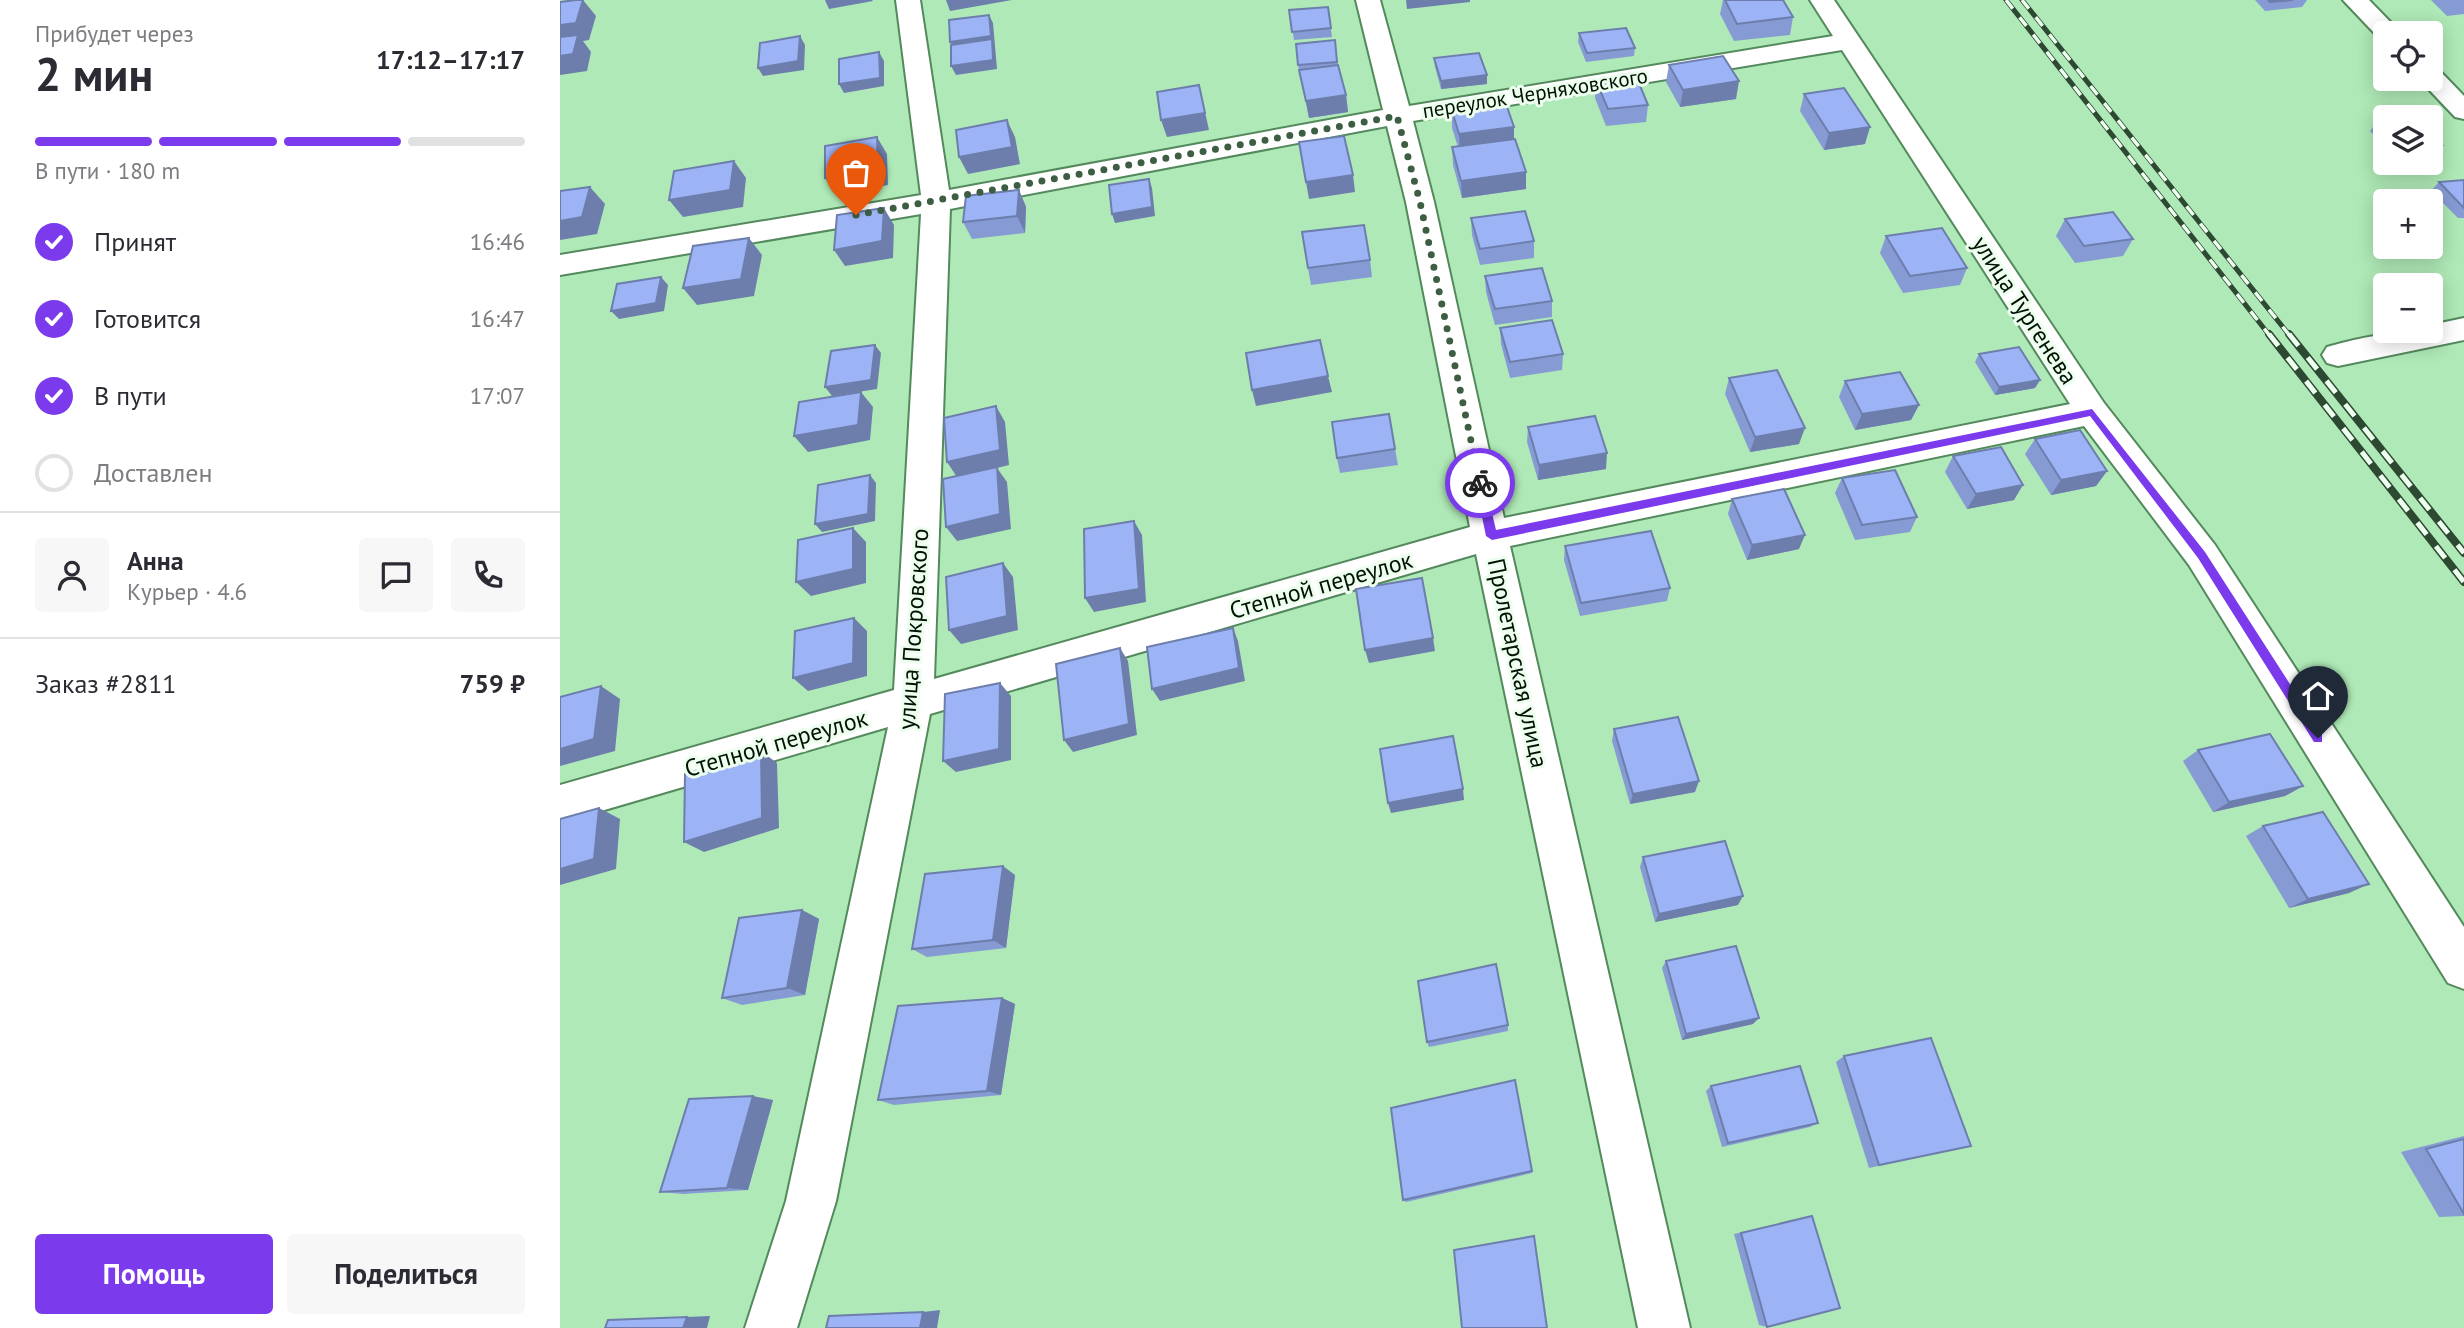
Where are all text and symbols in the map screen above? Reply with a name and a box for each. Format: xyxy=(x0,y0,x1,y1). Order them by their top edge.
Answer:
text: Прибудет через xyxy=(35,19,194,48)
map controls xyxy=(2373,21,2443,343)
button: locate xyxy=(2373,21,2443,91)
text: 17:12–17:17 xyxy=(376,43,525,76)
text: 2 мин xyxy=(35,44,153,104)
street label: переулок Черняховского xyxy=(1420,62,1650,124)
button: layers xyxy=(2373,105,2443,175)
pin xyxy=(826,143,886,215)
icon: bag xyxy=(837,154,875,192)
text: В пути · 180 m xyxy=(35,156,180,185)
button: + xyxy=(2373,189,2443,259)
icon: check xyxy=(35,223,73,261)
text: Принят xyxy=(94,225,176,258)
text: 16:46 xyxy=(470,227,525,256)
street label: улица Тургенева xyxy=(1965,230,2085,390)
button: − xyxy=(2373,273,2443,343)
icon: check xyxy=(35,300,73,338)
text: Готовится xyxy=(94,302,201,335)
text: 16:47 xyxy=(470,304,525,333)
icon: check xyxy=(35,377,73,415)
text: В пути xyxy=(94,379,167,412)
text: 17:07 xyxy=(470,381,525,410)
courier xyxy=(1445,448,1515,518)
text: Доставлен xyxy=(94,456,213,489)
icon: bike xyxy=(1461,464,1499,502)
street label: улица Покровского xyxy=(891,527,935,731)
button: person xyxy=(35,538,109,612)
button: chat xyxy=(359,538,433,612)
button: phone xyxy=(451,538,525,612)
text: Анна xyxy=(127,544,184,577)
street label: Степной переулок xyxy=(1226,544,1417,626)
street label: Пролетарская улица xyxy=(1481,555,1555,771)
text: Курьер · 4.6 xyxy=(127,577,247,606)
pin xyxy=(2288,666,2348,738)
text: Заказ #2811 xyxy=(35,667,177,700)
text: 759 ₽ xyxy=(459,667,525,700)
icon: home xyxy=(2299,677,2337,715)
street label: Степной переулок xyxy=(681,702,872,784)
button: Помощь xyxy=(35,1234,273,1314)
button: Поделиться xyxy=(287,1234,525,1314)

